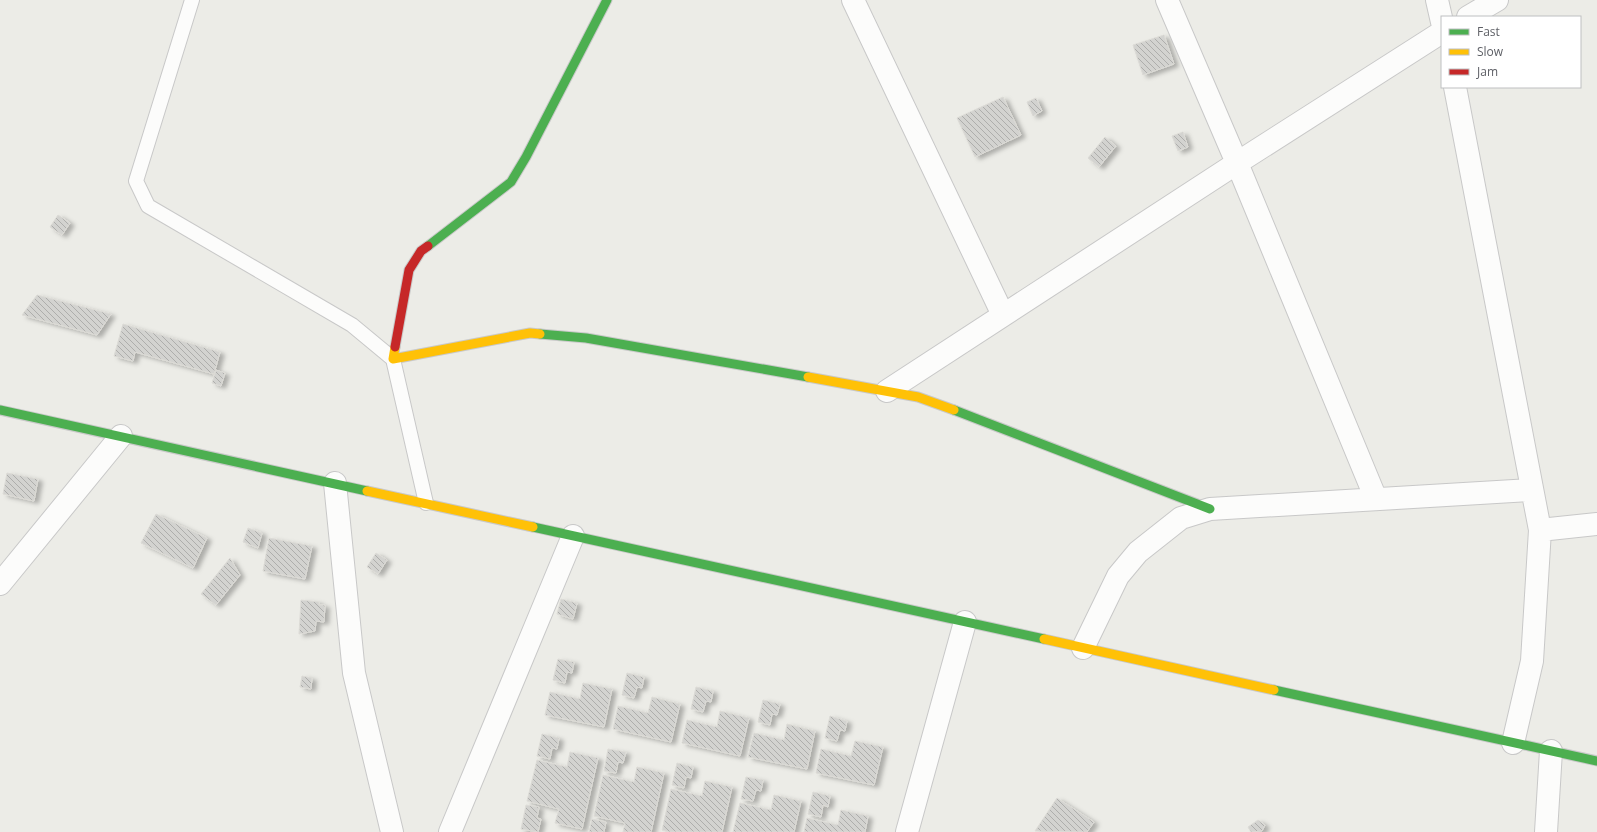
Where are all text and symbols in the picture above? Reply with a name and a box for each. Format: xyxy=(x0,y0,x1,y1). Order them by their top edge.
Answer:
legend xyxy=(1441,16,1581,88)
text: Fast xyxy=(1477,23,1500,40)
text: Slow xyxy=(1477,43,1504,60)
text: Jam xyxy=(1476,63,1498,80)

